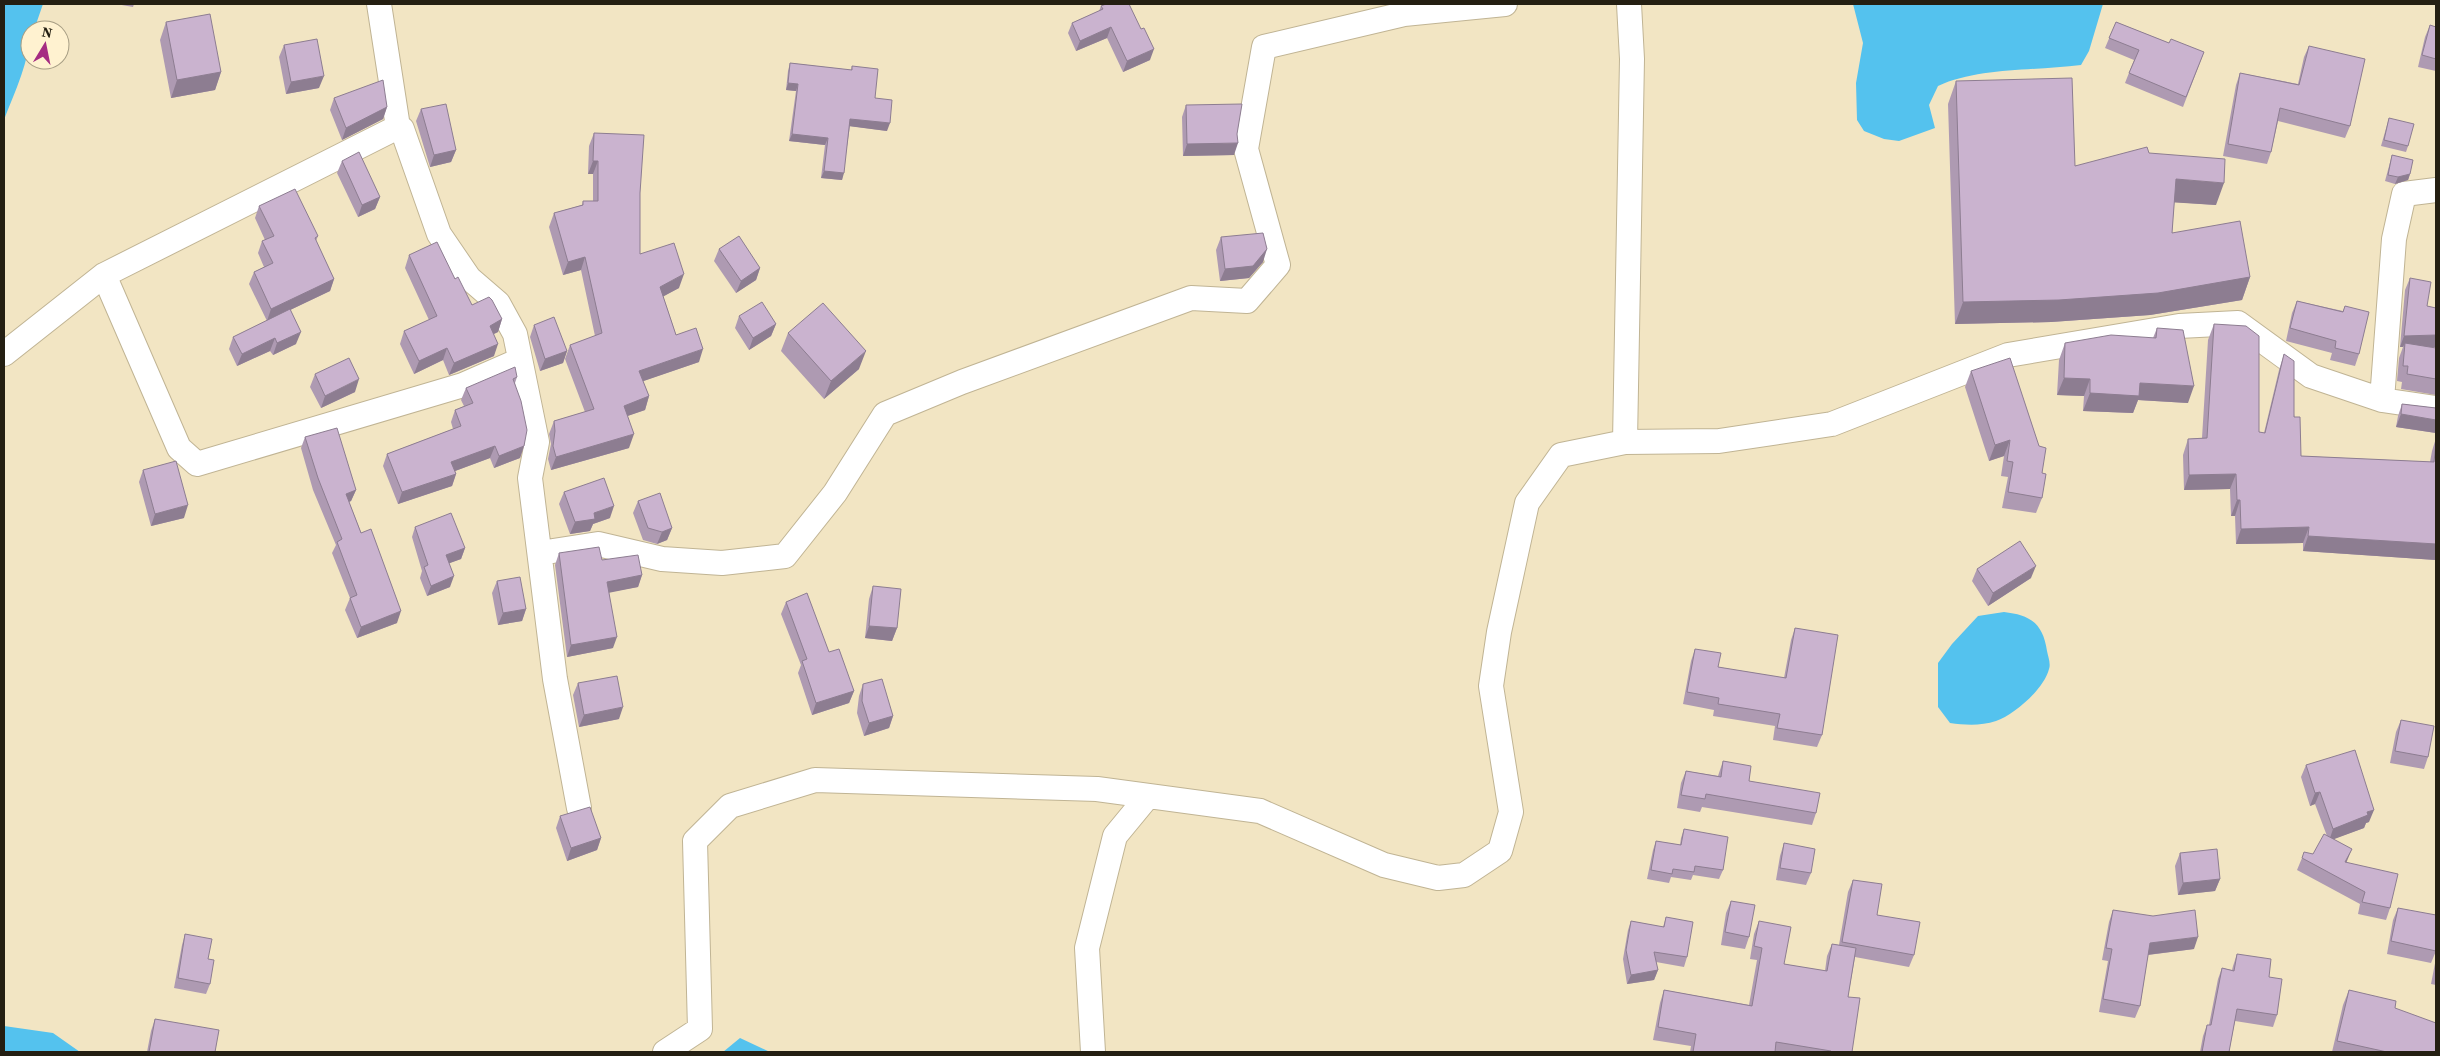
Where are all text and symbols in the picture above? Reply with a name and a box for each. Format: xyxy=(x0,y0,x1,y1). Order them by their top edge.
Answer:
north arrow xyxy=(20,20,70,70)
text: N xyxy=(40,21,54,43)

